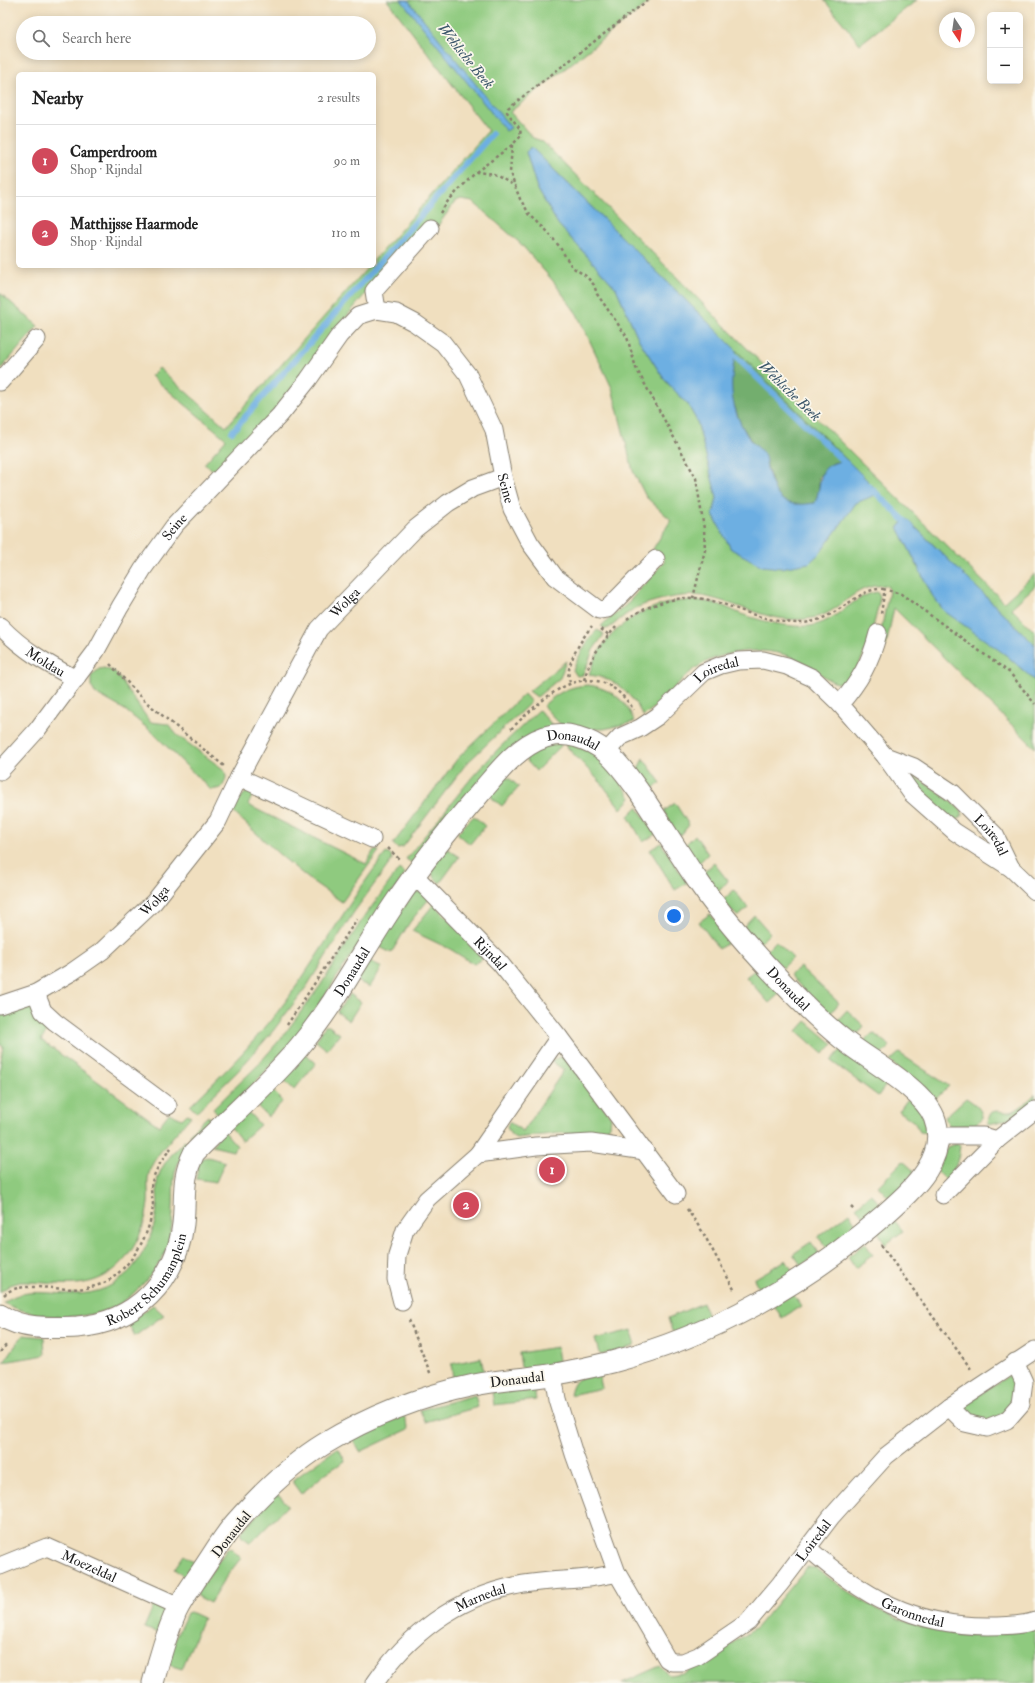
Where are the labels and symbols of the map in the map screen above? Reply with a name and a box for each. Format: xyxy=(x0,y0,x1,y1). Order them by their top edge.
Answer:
north arrow xyxy=(939,12,975,48)
water label: Wehlsche Beek xyxy=(433,20,498,93)
water label: Wehlsche Beek xyxy=(755,357,825,426)
street label: Seine xyxy=(493,471,518,505)
street label: Seine xyxy=(158,510,191,544)
street label: Wolga xyxy=(326,584,364,622)
street label: Moldau xyxy=(22,643,68,681)
street label: Loiredal xyxy=(690,653,741,687)
street label: Donaudal xyxy=(545,726,603,755)
street label: Loiredal xyxy=(970,811,1012,859)
street label: Wolga xyxy=(136,882,173,921)
your location xyxy=(664,906,684,926)
street label: Rijndal xyxy=(470,933,511,974)
street label: Donaudal xyxy=(331,944,374,1000)
street label: Donaudal xyxy=(763,963,814,1015)
pin: 1 xyxy=(539,1155,565,1185)
pin: 2 xyxy=(453,1190,479,1220)
street label: Robert Schumanplein xyxy=(104,1232,190,1330)
street label: Donaudal xyxy=(489,1368,546,1391)
street label: Donaudal xyxy=(208,1507,255,1561)
street label: Loiredal xyxy=(792,1516,835,1565)
street label: Moezeldal xyxy=(59,1547,120,1586)
street label: Marnedal xyxy=(452,1580,508,1616)
street label: Garonnedal xyxy=(878,1594,946,1631)

